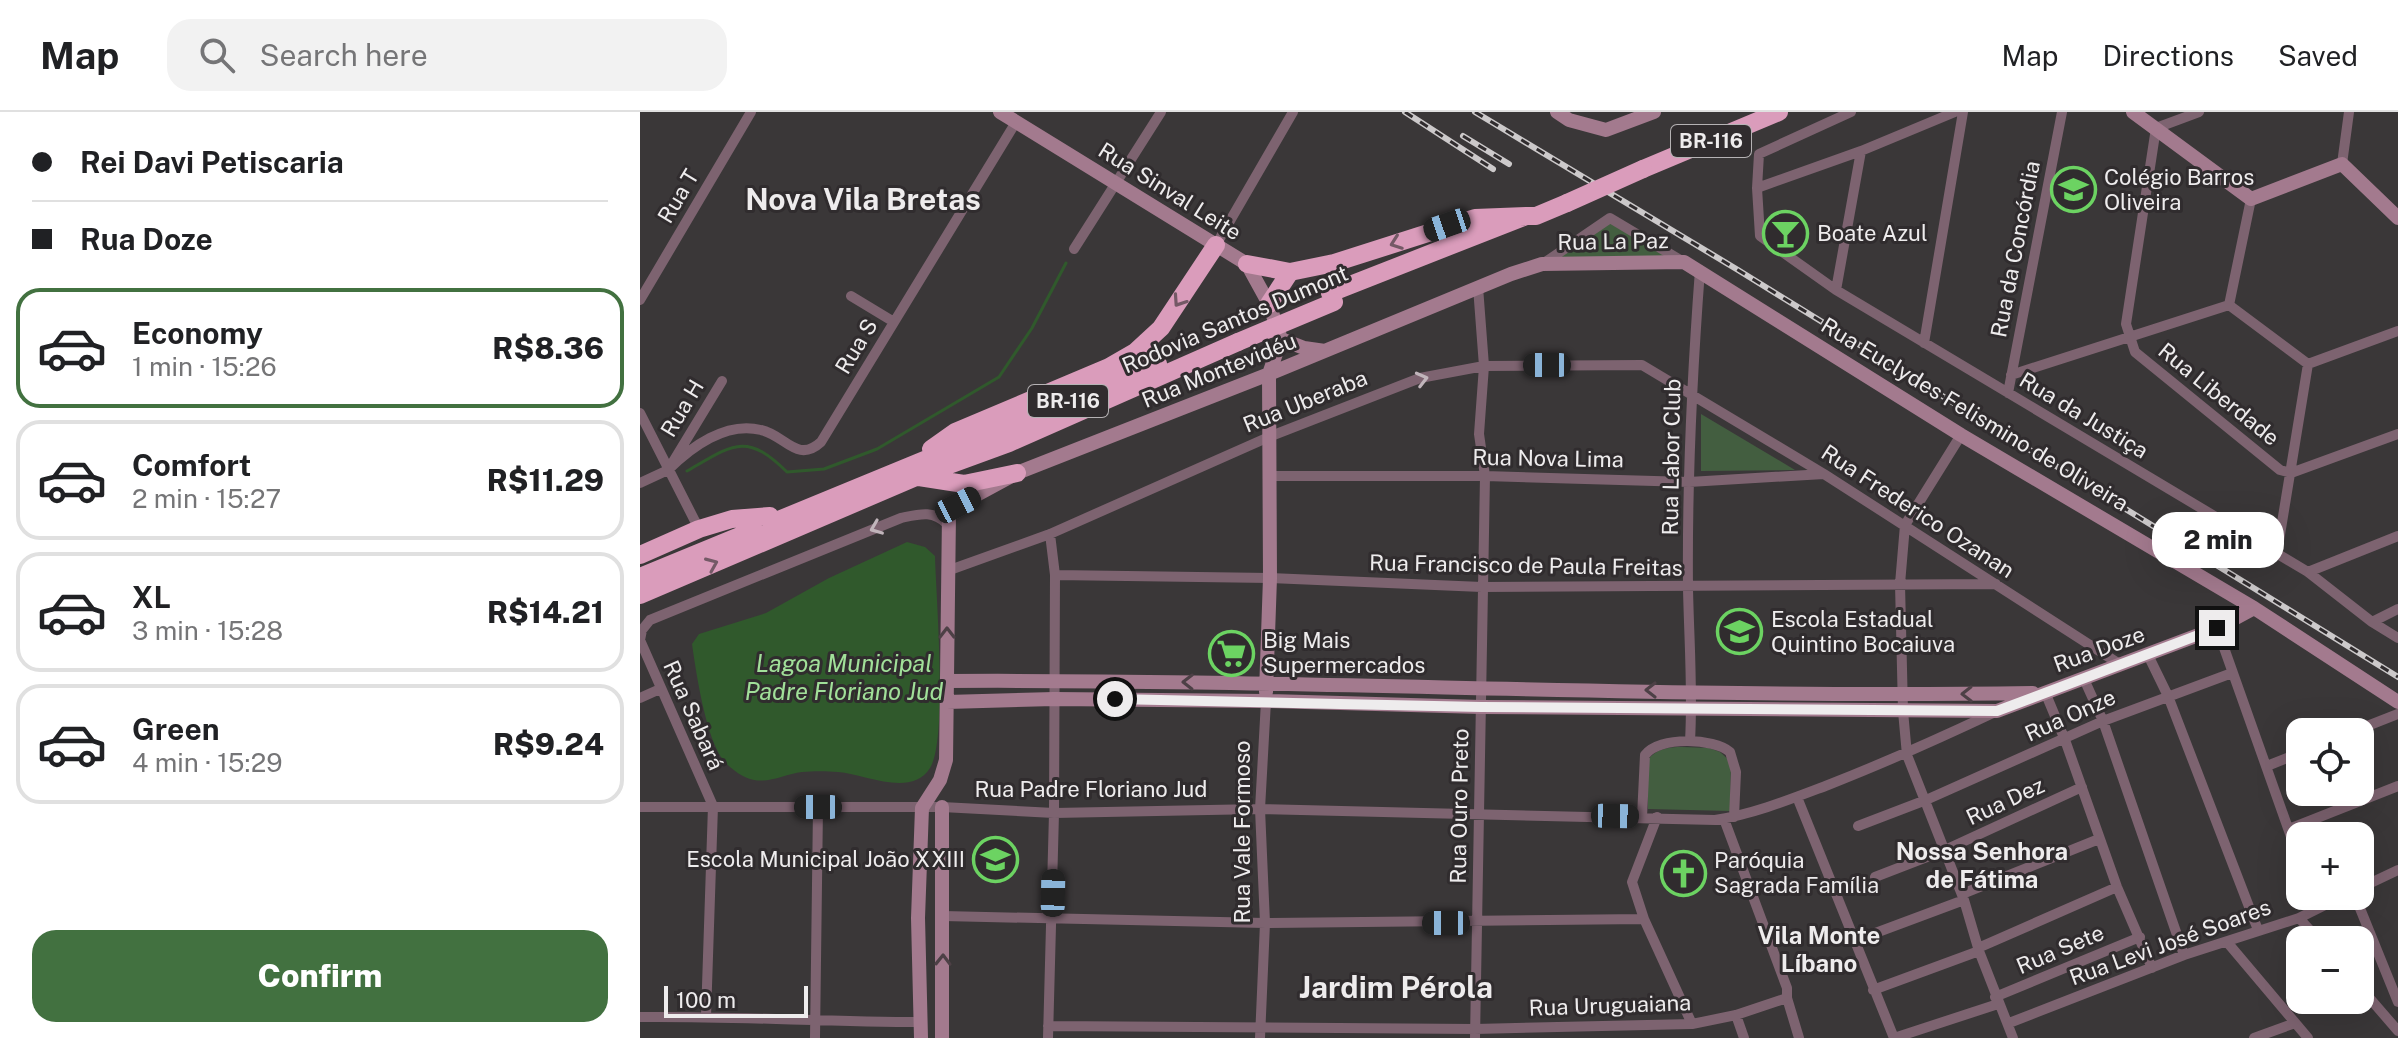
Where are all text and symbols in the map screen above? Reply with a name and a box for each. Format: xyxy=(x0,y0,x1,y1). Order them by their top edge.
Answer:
search box xyxy=(167,19,727,91)
text: Map xyxy=(40,33,119,78)
icon: search xyxy=(195,33,239,77)
text: Search here xyxy=(259,37,428,73)
text: Map xyxy=(2002,39,2058,72)
text: Directions xyxy=(2102,39,2234,72)
text: Saved xyxy=(2278,39,2358,72)
road number: BR-116 xyxy=(1671,125,1751,157)
street label: Rua Sinval Leite xyxy=(1094,137,1246,245)
text: Rei Davi Petiscaria xyxy=(80,144,344,180)
street label: Rua da Concórdia xyxy=(1985,159,2045,339)
street label: Rua T xyxy=(652,164,704,228)
place label: Colégio Barros Oliveira xyxy=(2104,164,2254,215)
school or university icon: Colégio Barros Oliveira xyxy=(2049,166,2097,214)
district label: Nova Vila Bretas xyxy=(745,181,981,217)
car xyxy=(1420,206,1474,244)
bar icon: Boate Azul xyxy=(1762,209,1810,257)
place label: Boate Azul xyxy=(1817,220,1928,246)
text: Rua Doze xyxy=(80,221,213,257)
street label: Rua La Paz xyxy=(1557,227,1669,255)
one-way arrow xyxy=(1390,233,1404,250)
street label: Rodovia Santos Dumont xyxy=(1118,260,1352,378)
one-way arrow xyxy=(1173,292,1188,307)
icon: car xyxy=(36,312,108,384)
street label: Rua Euclydes Felismino de Oliveira xyxy=(1817,312,2133,516)
street label: Rua S xyxy=(829,314,883,378)
text: Economy xyxy=(132,315,263,351)
street label: Rua Montevidéu xyxy=(1138,327,1300,413)
text: R$8.36 xyxy=(492,330,604,366)
street label: Rua Liberdade xyxy=(2153,337,2285,451)
text: 1 min · 15:26 xyxy=(132,351,277,382)
car xyxy=(1523,353,1571,377)
street label: Rua Uberaba xyxy=(1239,364,1371,438)
street label: Rua da Justiça xyxy=(2015,366,2153,464)
one-way arrow xyxy=(1415,371,1428,388)
street label: Rua H xyxy=(655,375,709,441)
street label: Rua Labor Club xyxy=(1657,379,1685,535)
road number: BR-116 xyxy=(1028,385,1108,417)
street label: Rua Frederico Ozanan xyxy=(1817,439,2019,583)
icon: car xyxy=(36,444,108,516)
street label: Rua Nova Lima xyxy=(1472,444,1624,472)
text: Comfort xyxy=(132,447,251,483)
text: R$11.29 xyxy=(487,462,604,498)
text: 2 min · 15:27 xyxy=(132,483,281,514)
car xyxy=(931,483,985,527)
callout: 2 min xyxy=(2151,512,2283,568)
one-way arrow xyxy=(870,518,884,535)
text: 2 min xyxy=(2183,524,2253,555)
street label: Rua Francisco de Paula Freitas xyxy=(1369,549,1683,581)
one-way arrow xyxy=(704,558,718,574)
icon: car xyxy=(36,576,108,648)
text: XL xyxy=(132,579,171,615)
text: R$14.21 xyxy=(487,594,604,630)
place label: Escola Estadual Quintino Bocaiuva xyxy=(1771,606,1955,657)
school or university icon: Escola Estadual Quintino Bocaiuva xyxy=(1716,608,1764,656)
route end xyxy=(2199,610,2235,646)
text: 3 min · 15:28 xyxy=(132,615,283,646)
street label: Rua Doze xyxy=(2050,620,2148,678)
one-way arrow xyxy=(938,626,956,639)
place label: Big Mais Supermercados xyxy=(1263,627,1425,678)
supermarket icon: Big Mais Supermercados xyxy=(1208,629,1256,677)
water label: Lagoa Municipal Padre Floriano Jud xyxy=(745,649,943,705)
street label: Rua Sabará xyxy=(658,656,730,774)
one-way arrow xyxy=(1181,673,1194,691)
route start xyxy=(1097,681,1133,717)
one-way arrow xyxy=(1644,681,1657,699)
street label: Rua Onze xyxy=(2021,683,2119,747)
one-way arrow xyxy=(1960,685,1973,702)
icon: car xyxy=(36,708,108,780)
text: Green xyxy=(132,711,219,747)
map controls xyxy=(2286,718,2374,1014)
button: locate xyxy=(2286,718,2374,806)
text: R$9.24 xyxy=(493,726,604,762)
street label: Rua Ouro Preto xyxy=(1445,728,1473,884)
street label: Rua Vale Formoso xyxy=(1229,740,1255,924)
text: 4 min · 15:29 xyxy=(132,747,283,778)
street label: Rua Dez xyxy=(1962,772,2048,830)
street label: Rua Padre Floriano Jud xyxy=(975,776,1207,802)
car xyxy=(794,795,842,819)
car xyxy=(1591,804,1639,828)
button: + xyxy=(2286,822,2374,910)
school or university icon: Escola Municipal João XXIII xyxy=(972,835,1020,883)
district label: Nossa Senhora de Fátima xyxy=(1896,837,2068,893)
place label: Escola Municipal João XXIII xyxy=(686,846,965,872)
place label: Paróquia Sagrada Família xyxy=(1714,847,1879,898)
church icon: Paróquia Sagrada Família xyxy=(1659,849,1707,897)
car xyxy=(1041,869,1065,917)
street label: Rua Levi José Soares xyxy=(2066,893,2274,991)
car xyxy=(1422,911,1470,935)
street label: Rua Sete xyxy=(2012,919,2108,979)
district label: Vila Monte Líbano xyxy=(1758,921,1880,977)
button: − xyxy=(2286,926,2374,1014)
button: Confirm xyxy=(32,930,608,1022)
one-way arrow xyxy=(934,953,952,966)
district label: Jardim Pérola xyxy=(1299,969,1493,1005)
scale bar xyxy=(664,982,808,1018)
text: 100 m xyxy=(676,987,736,1013)
street label: Rua Uruguaiana xyxy=(1528,989,1692,1021)

